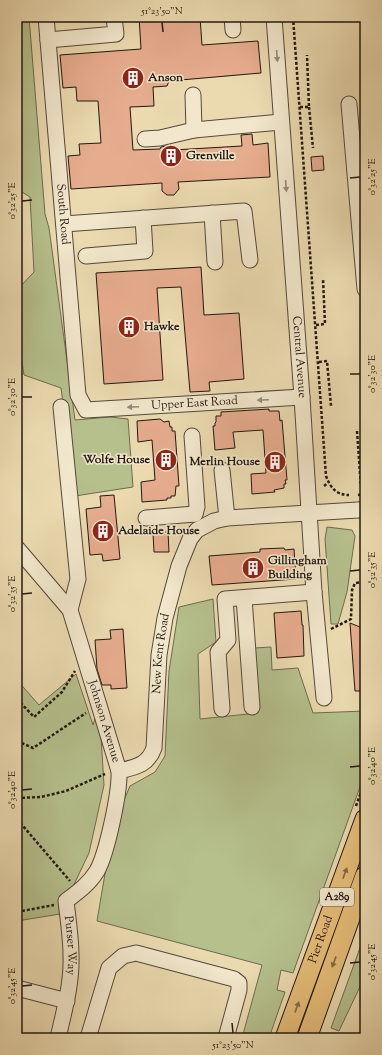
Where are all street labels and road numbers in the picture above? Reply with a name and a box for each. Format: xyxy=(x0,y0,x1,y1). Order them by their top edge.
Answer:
street label: South Road xyxy=(51,183,74,246)
street label: Central Avenue xyxy=(287,315,311,399)
street label: Upper East Road xyxy=(151,392,239,415)
street label: New Kent Road xyxy=(148,611,175,694)
street label: Johnson Avenue xyxy=(83,677,125,765)
road number: A289 xyxy=(320,888,354,906)
street label: Pier Road xyxy=(304,913,338,966)
street label: Purser Way xyxy=(59,915,80,976)

